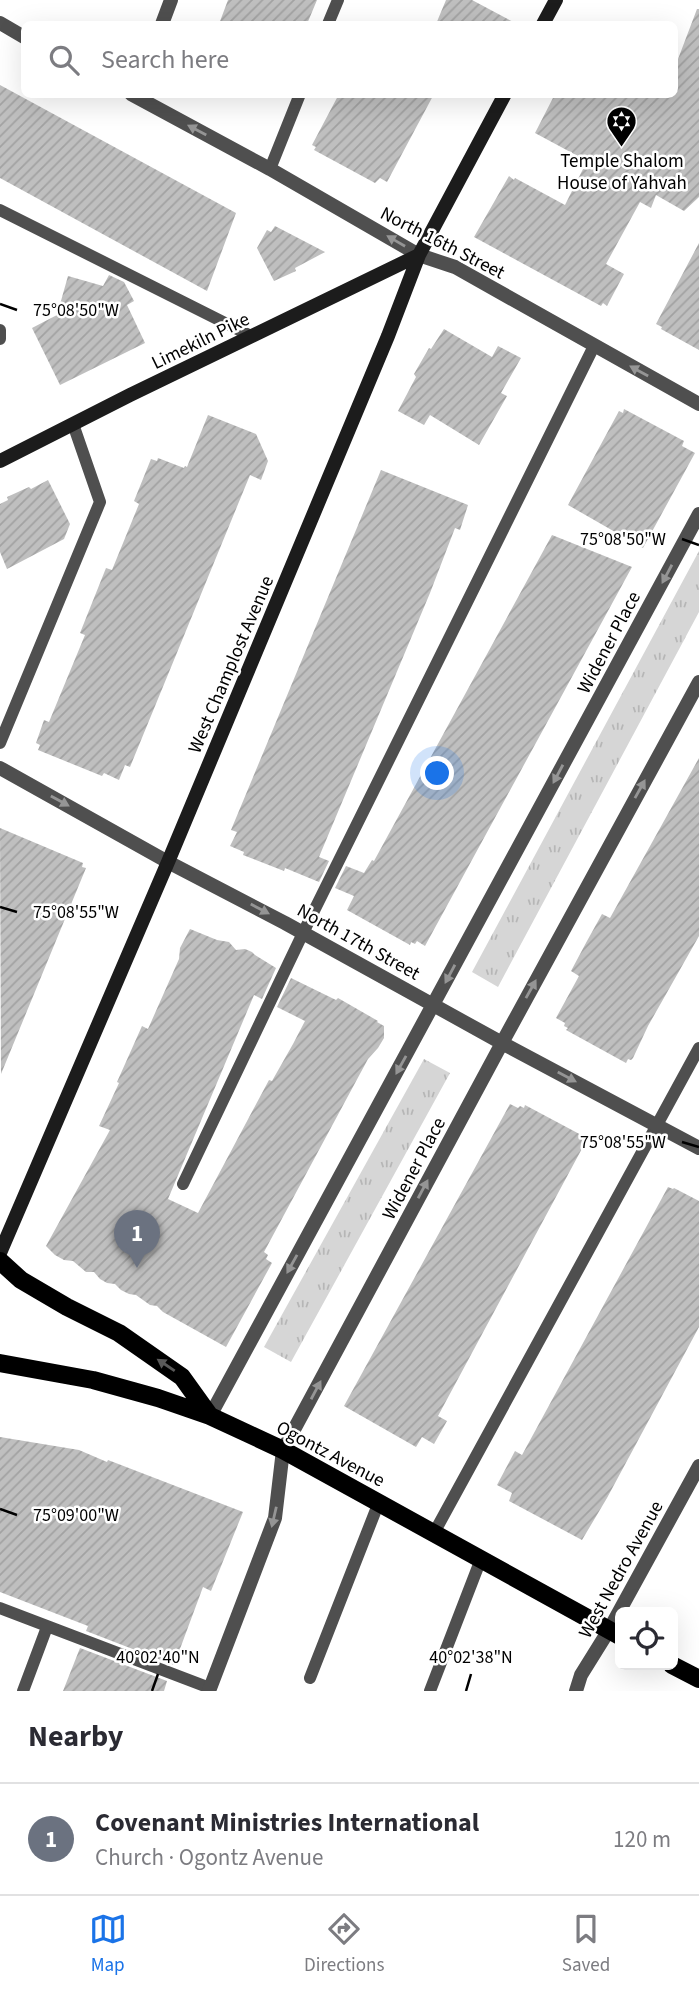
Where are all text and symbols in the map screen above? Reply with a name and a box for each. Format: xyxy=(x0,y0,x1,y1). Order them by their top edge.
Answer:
search box xyxy=(21,21,678,98)
icon: search xyxy=(45,41,83,79)
text: Search here xyxy=(101,41,229,78)
synagogue icon: Temple Shalom House of Yahvah xyxy=(605,104,639,148)
one-way arrow xyxy=(187,124,207,136)
place label: Temple Shalom House of Yahvah xyxy=(557,148,687,197)
street label: North 16th Street xyxy=(375,200,510,287)
one-way arrow xyxy=(386,235,405,247)
text: 75°08'50"W xyxy=(33,298,119,323)
street label: Limekiln Pike xyxy=(147,306,254,377)
one-way arrow xyxy=(629,365,649,377)
text: 75°08'50"W xyxy=(580,527,666,552)
one-way arrow xyxy=(661,564,672,584)
street label: West Champlost Avenue xyxy=(182,572,281,758)
street label: Widener Place xyxy=(571,587,648,699)
your location xyxy=(420,756,454,790)
one-way arrow xyxy=(552,764,564,784)
one-way arrow xyxy=(634,780,646,799)
one-way arrow xyxy=(50,795,69,807)
street label: North 17th Street xyxy=(292,897,425,988)
text: 75°08'55"W xyxy=(33,900,119,925)
one-way arrow xyxy=(250,903,270,915)
one-way arrow xyxy=(444,964,456,984)
one-way arrow xyxy=(525,979,537,999)
one-way arrow xyxy=(395,1055,407,1074)
one-way arrow xyxy=(557,1071,577,1083)
street label: Widener Place xyxy=(376,1113,453,1225)
text: 75°08'55"W xyxy=(580,1130,666,1155)
one-way arrow xyxy=(417,1180,429,1199)
pin: 1 xyxy=(114,1210,160,1268)
one-way arrow xyxy=(286,1255,298,1274)
one-way arrow xyxy=(157,1358,175,1372)
one-way arrow xyxy=(310,1380,321,1400)
street label: Ogontz Avenue xyxy=(271,1414,389,1494)
street label: West Nedro Avenue xyxy=(572,1496,670,1643)
text: 75°09'00"W xyxy=(33,1503,119,1528)
one-way arrow xyxy=(268,1507,279,1529)
map controls xyxy=(615,1607,678,1670)
button: locate xyxy=(615,1607,678,1670)
text: 40°02'40"N xyxy=(116,1645,200,1670)
text: 40°02'38"N xyxy=(429,1645,513,1670)
text: Nearby xyxy=(28,1715,123,1758)
text: Covenant Ministries International xyxy=(95,1804,479,1841)
text: 1 xyxy=(45,1823,57,1856)
text: 120 m xyxy=(613,1823,671,1856)
text: Church · Ogontz Avenue xyxy=(95,1841,323,1874)
tab: Map xyxy=(89,1910,127,1979)
tab: Directions xyxy=(304,1910,384,1979)
tab: Saved xyxy=(562,1910,610,1979)

